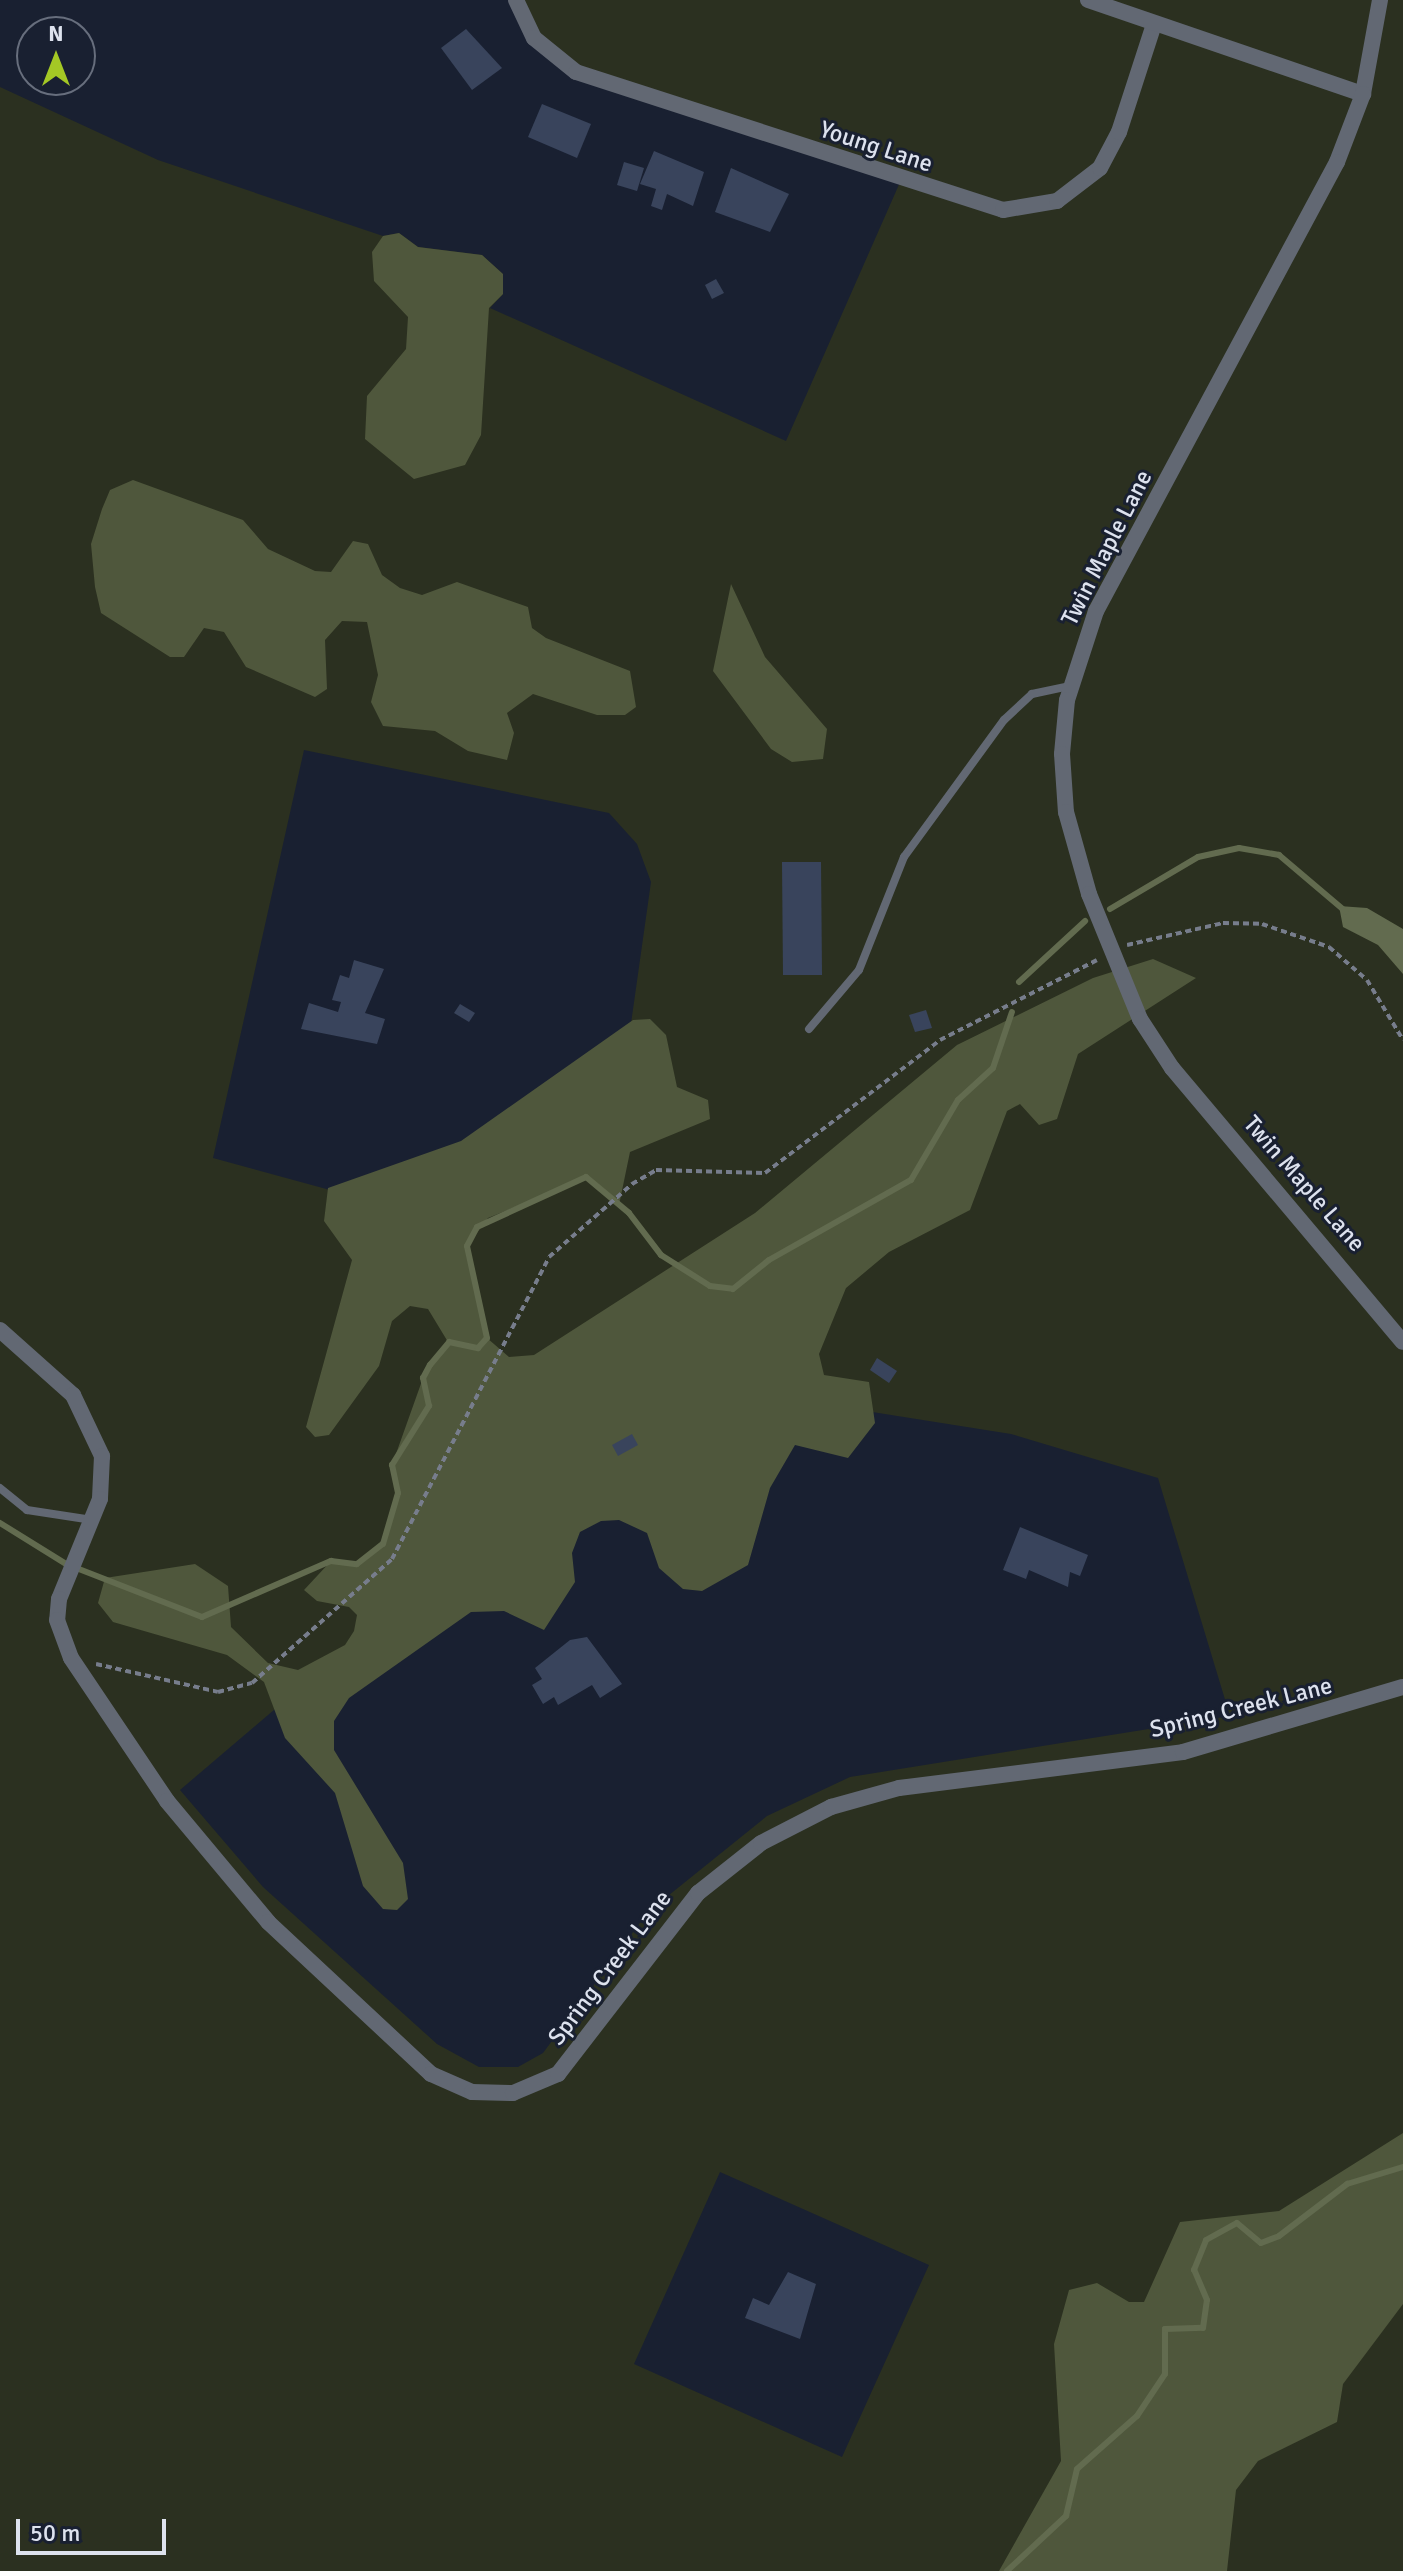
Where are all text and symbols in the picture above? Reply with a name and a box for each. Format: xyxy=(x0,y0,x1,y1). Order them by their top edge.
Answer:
north arrow xyxy=(16,16,96,96)
text: N xyxy=(48,20,64,47)
street label: Young Lane xyxy=(816,115,936,179)
street label: Twin Maple Lane xyxy=(1055,465,1159,631)
street label: Twin Maple Lane xyxy=(1237,1110,1371,1258)
street label: Spring Creek Lane xyxy=(1147,1671,1335,1745)
street label: Spring Creek Lane xyxy=(542,1885,678,2051)
scale bar xyxy=(20,2503,170,2553)
text: 50 m xyxy=(30,2518,80,2548)

